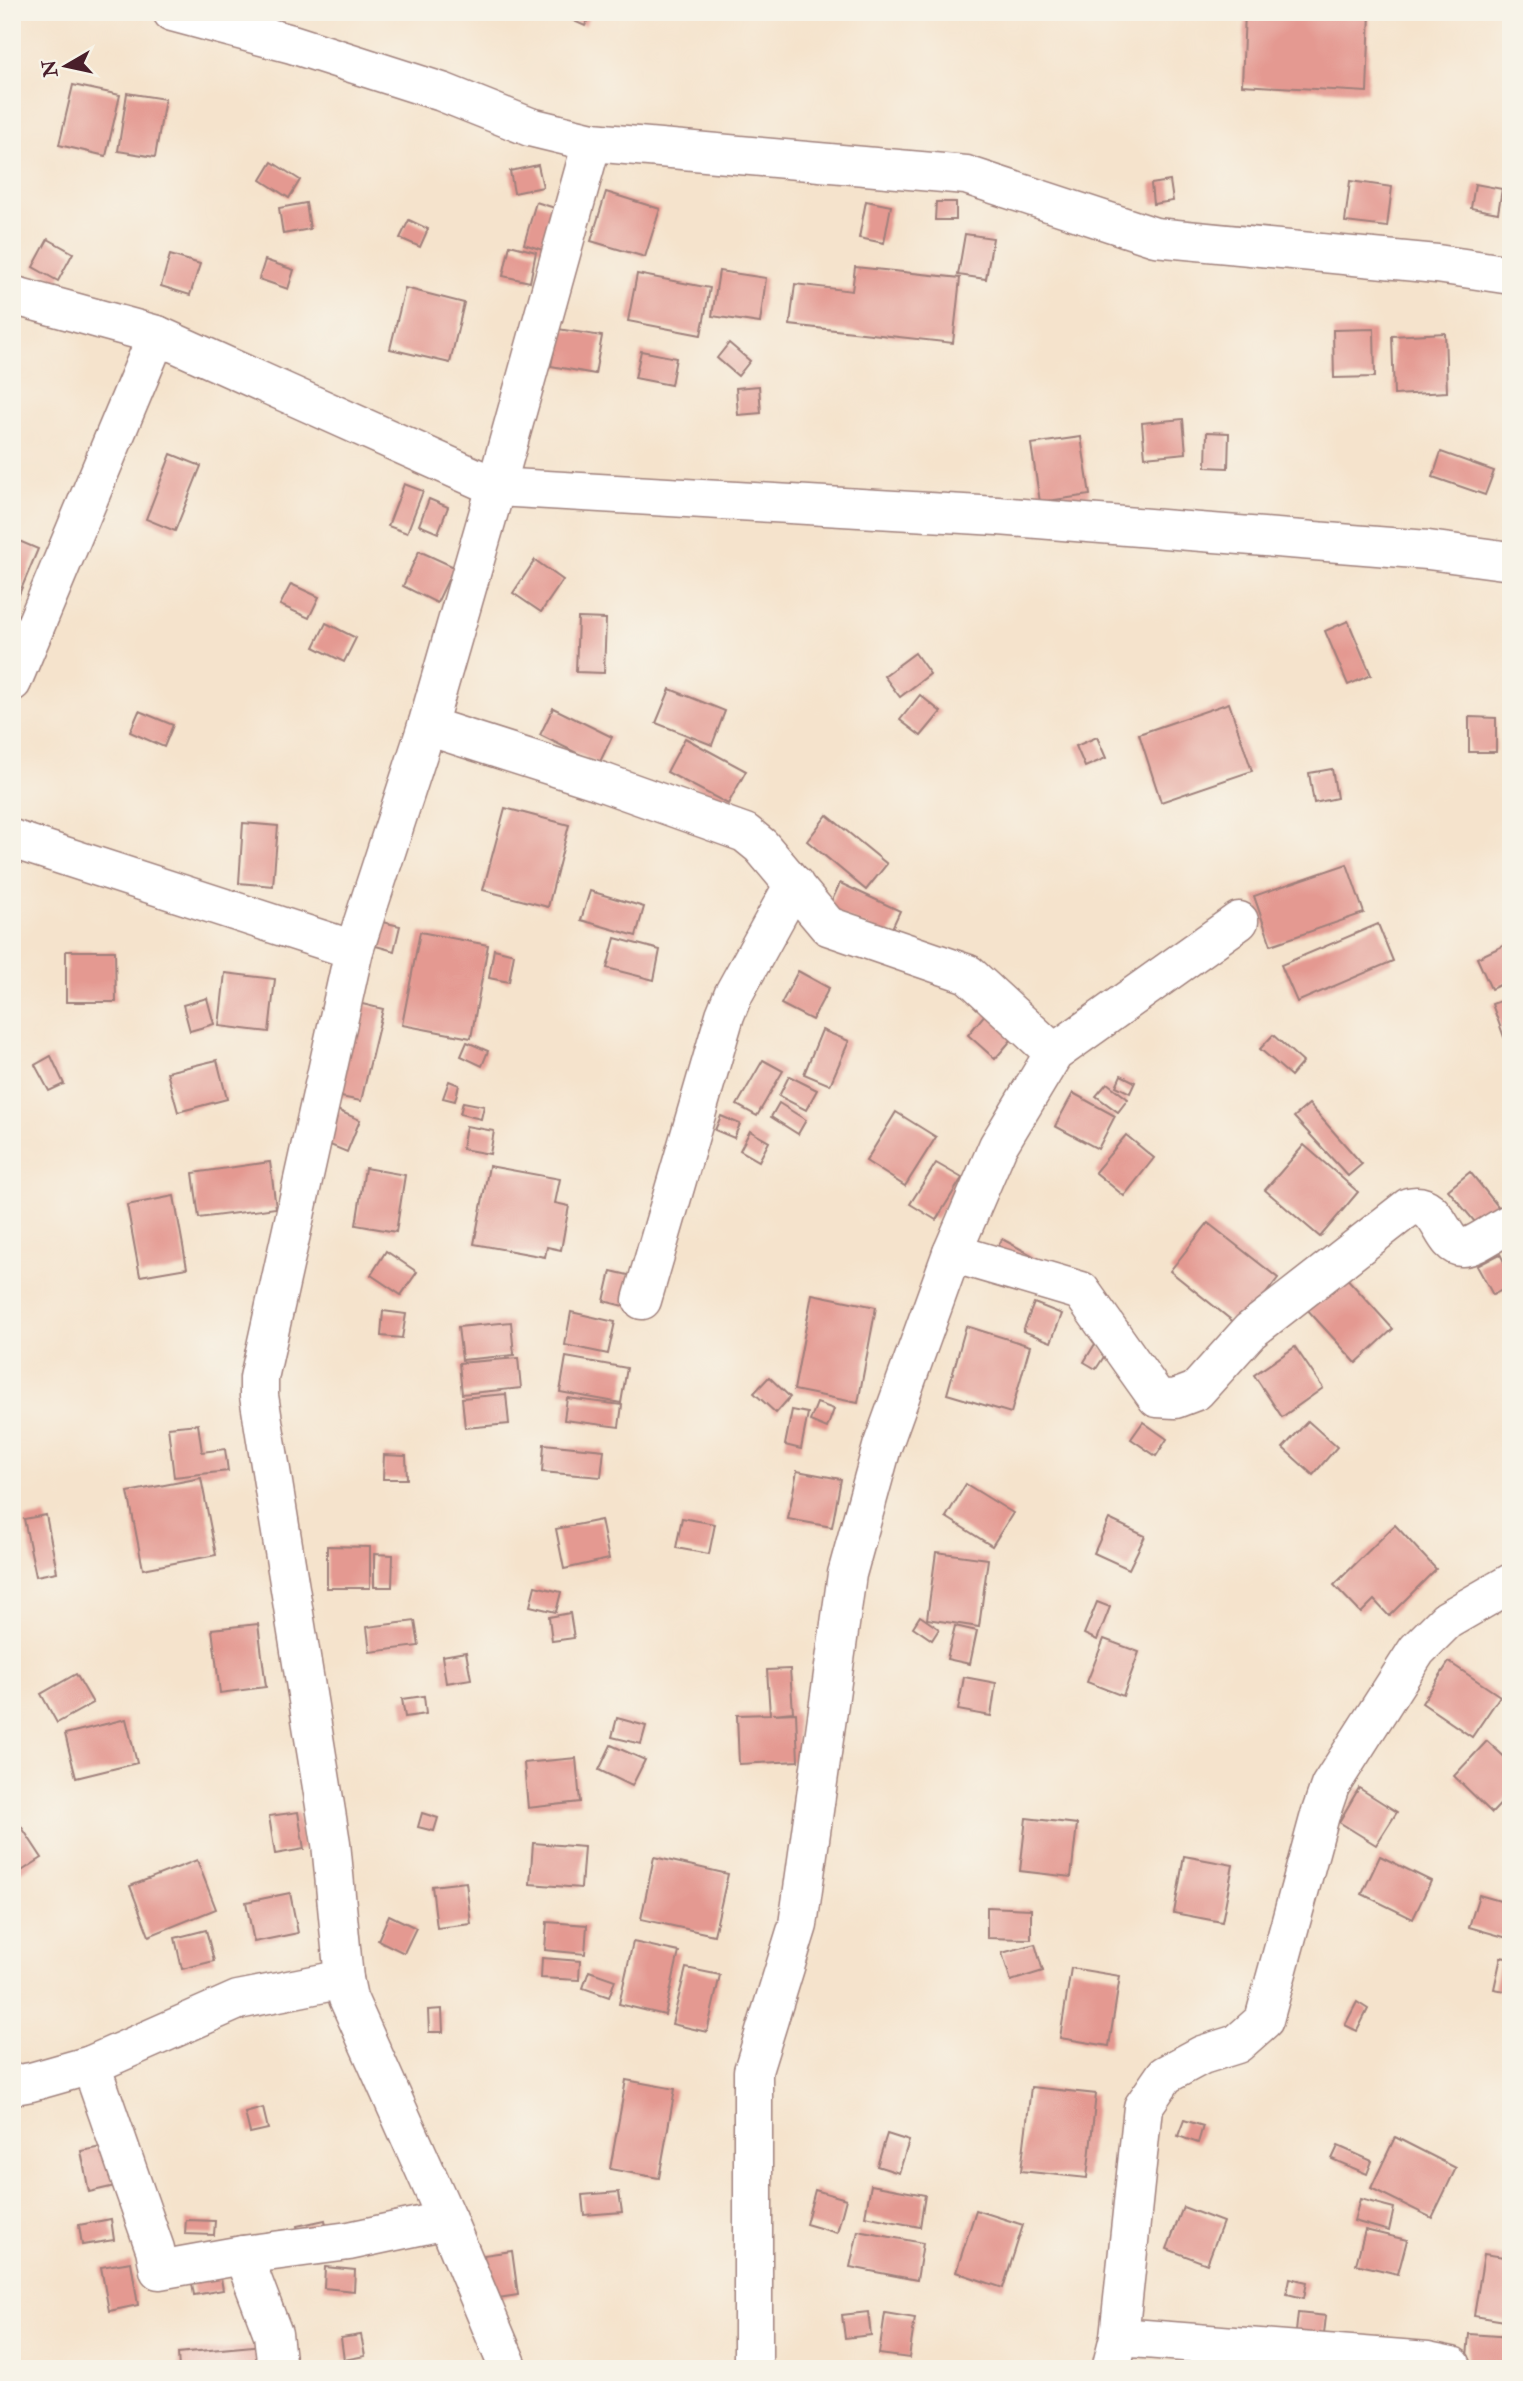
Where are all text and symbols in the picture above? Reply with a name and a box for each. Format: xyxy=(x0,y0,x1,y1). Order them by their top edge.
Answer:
north arrow xyxy=(32,32,102,102)
text: N xyxy=(37,57,64,80)

